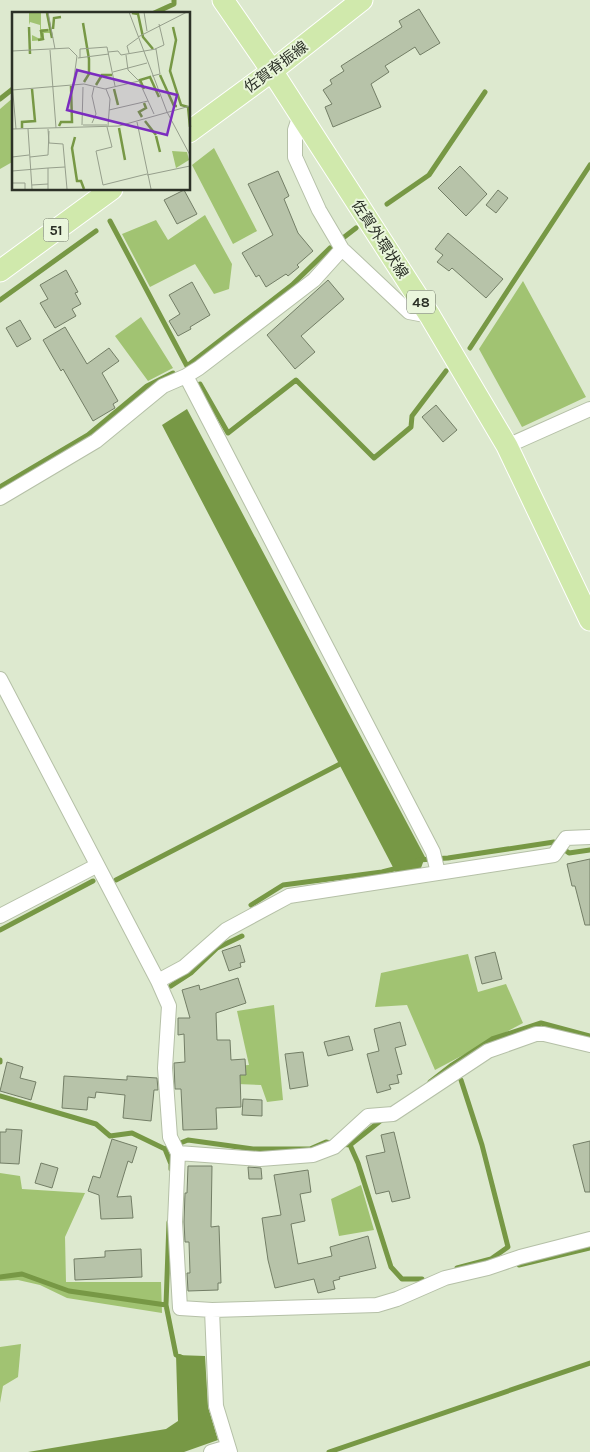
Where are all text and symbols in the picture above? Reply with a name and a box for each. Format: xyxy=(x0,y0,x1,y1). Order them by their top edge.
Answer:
inset map xyxy=(12,12,190,190)
street label: 佐賀脊振線 xyxy=(241,37,311,97)
street label: 佐賀外環状線 xyxy=(348,196,412,282)
road number: 51 xyxy=(44,218,68,242)
road number: 48 xyxy=(407,290,435,314)

